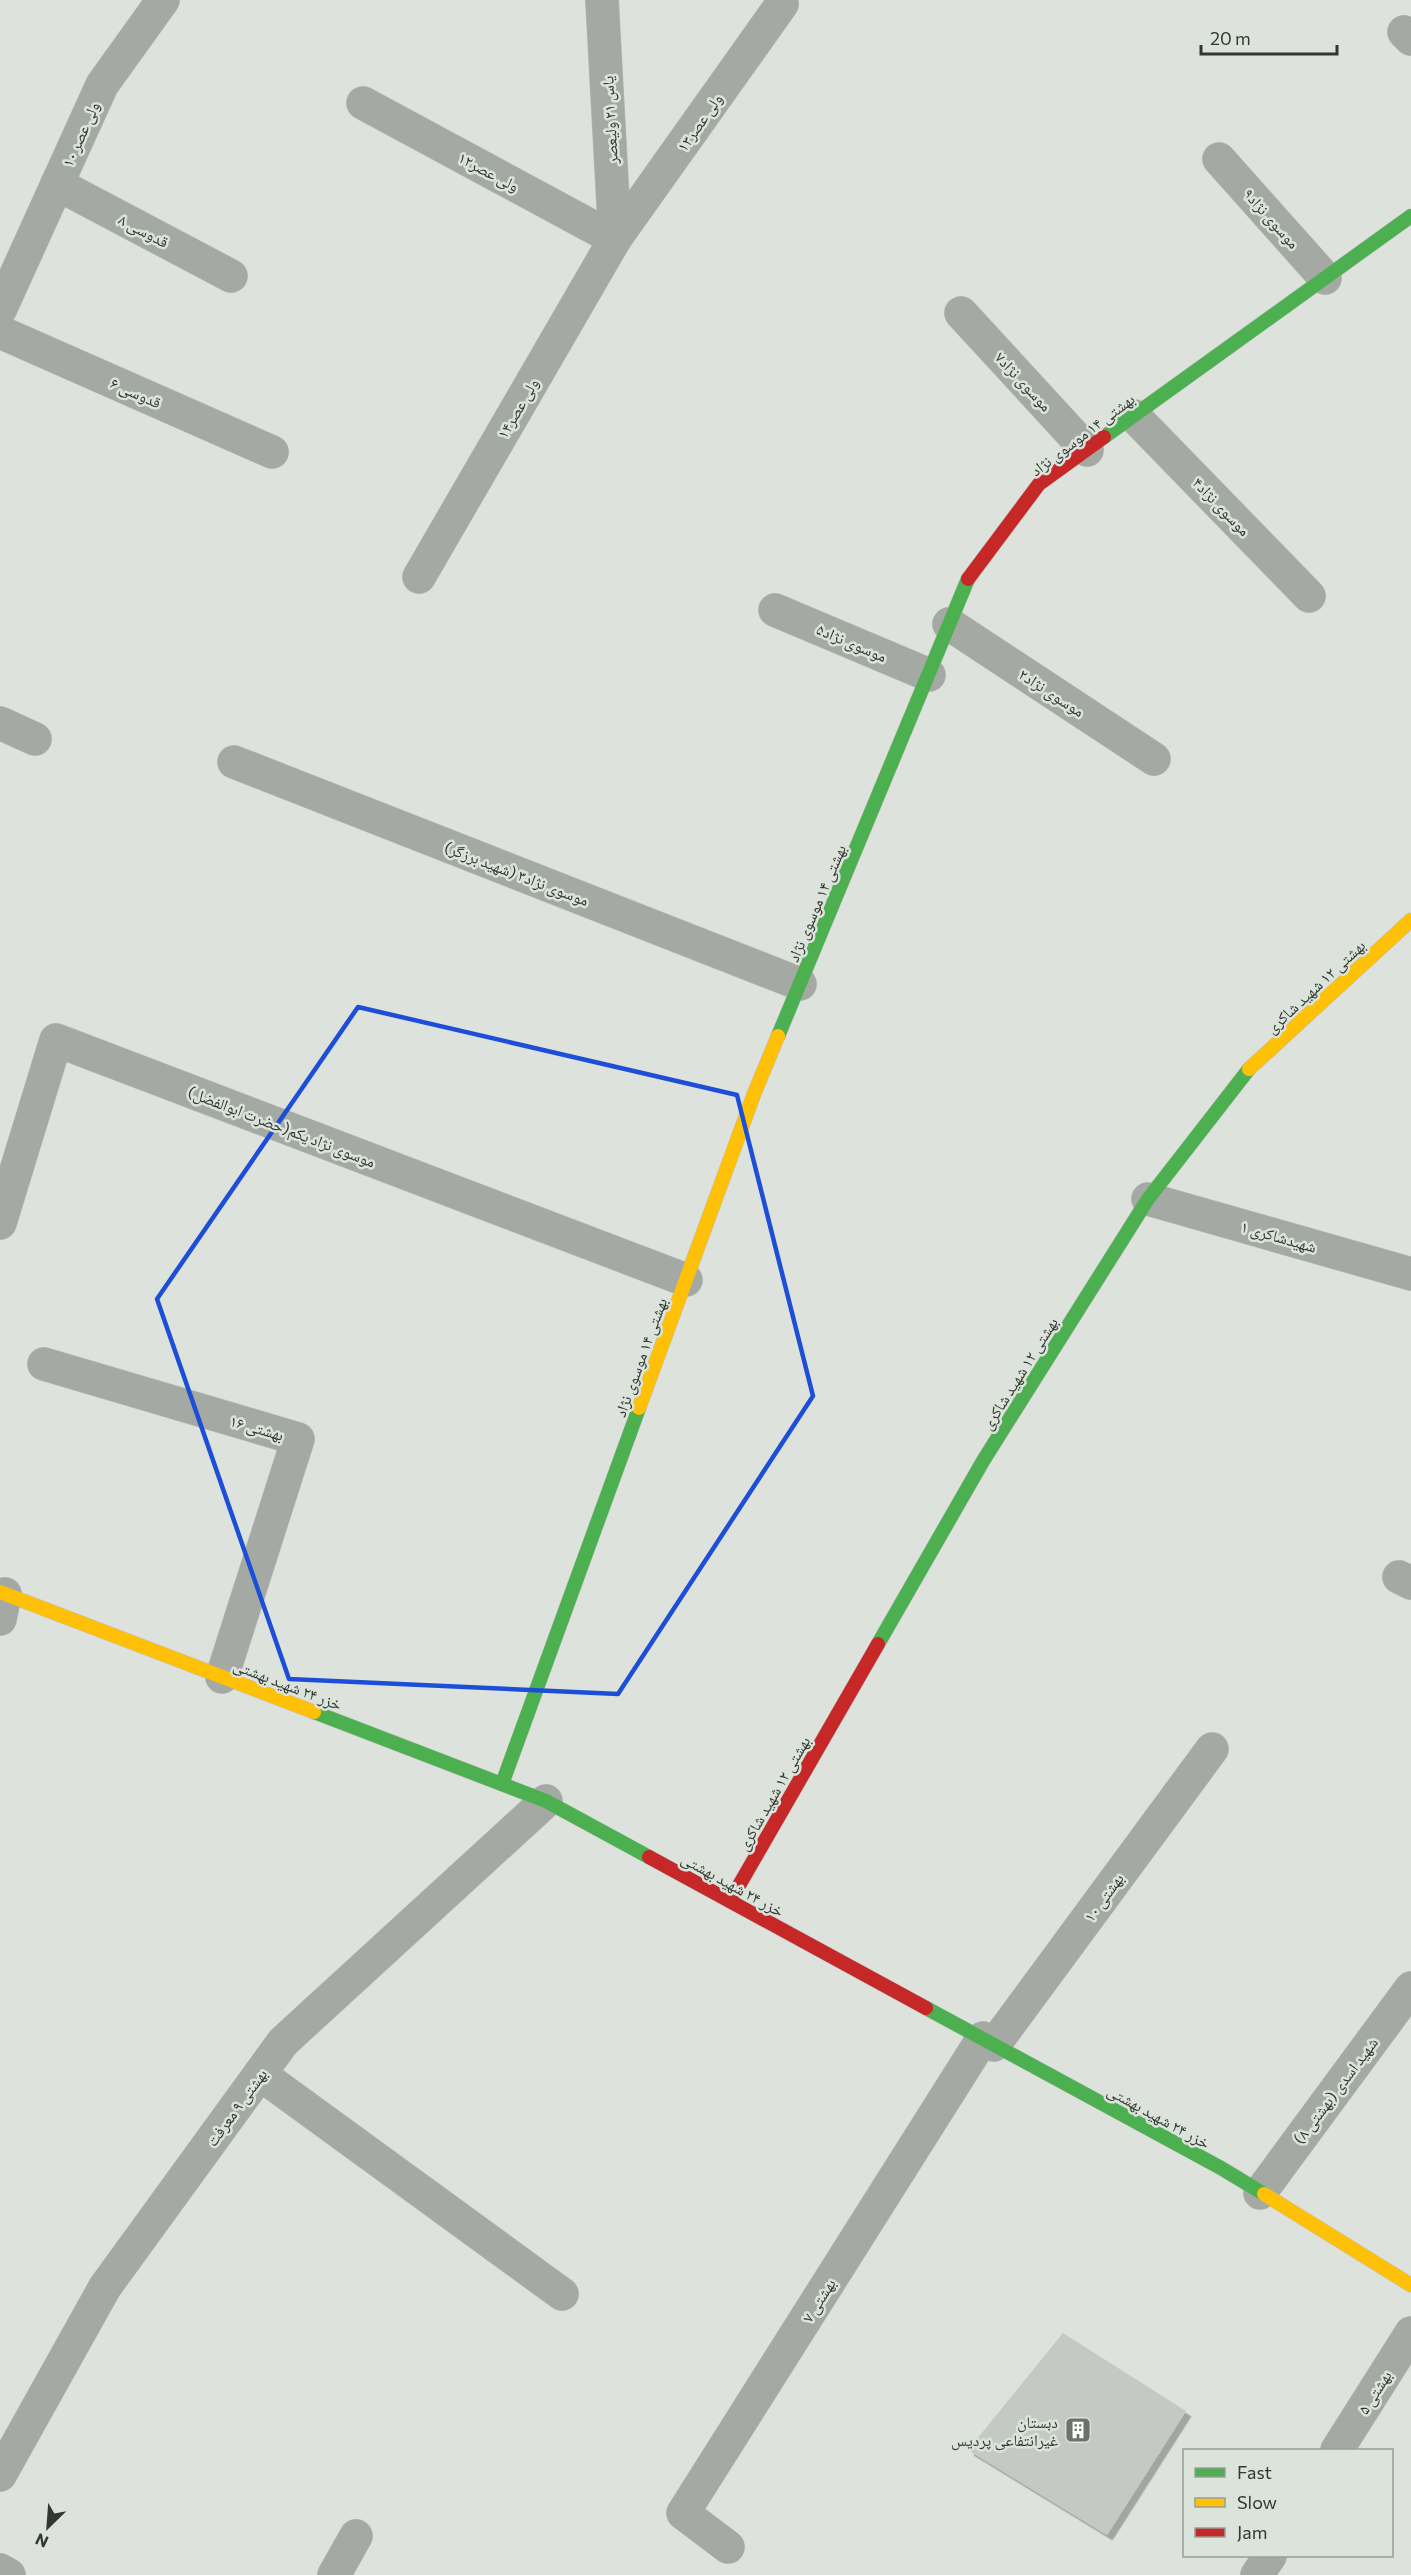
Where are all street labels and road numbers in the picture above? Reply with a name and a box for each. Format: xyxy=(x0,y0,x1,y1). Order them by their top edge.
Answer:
street label: یاس ۲۱ ولیعصر xyxy=(597,75,623,166)
street label: ولی عصر۱۳ xyxy=(672,89,727,156)
street label: ولی عصر ۱۰ xyxy=(57,98,105,170)
street label: ولی عصر۱۲ xyxy=(454,147,523,197)
street label: موسوی نژاد۹ xyxy=(1239,184,1304,253)
street label: قدوسی ۸ xyxy=(115,209,172,253)
street label: موسوی نژاد۷ xyxy=(990,347,1056,416)
street label: قدوسی ۶ xyxy=(107,372,164,413)
street label: ولی عصر۱۴ xyxy=(492,375,544,442)
street label: بهشتی ۱۴ موسوی نژاد xyxy=(1026,389,1139,481)
street label: موسوی نژاد۴ xyxy=(1188,473,1255,541)
street label: موسوی نژاد۵ xyxy=(813,619,890,667)
street label: موسوی نژاد۲ xyxy=(1015,664,1088,722)
street label: موسوی نژاد۳ (شهید برزگر) xyxy=(442,837,592,911)
street label: بهشتی ۱۴ موسوی نژاد xyxy=(783,842,851,965)
street label: بهشتی ۱۲ شهید شاکری xyxy=(1261,935,1370,1038)
street label: موسوی نژاد یکم(حضرت ابوالفضل) xyxy=(185,1081,378,1172)
street label: شهیدشاکری ۱ xyxy=(1238,1216,1319,1258)
street label: بهشتی ۱۴ موسوی نژاد xyxy=(610,1295,672,1420)
street label: بهشتی ۱۲ شهید شاکری xyxy=(977,1313,1063,1434)
street label: بهشتی ۱۶ xyxy=(227,1410,286,1446)
street label: خزر ۲۴ شهید بهشتی xyxy=(231,1655,345,1715)
street label: بهشتی ۱۲ شهید شاکری xyxy=(733,1732,815,1855)
street label: خزر ۲۴ شهید بهشتی xyxy=(677,1848,788,1922)
street label: بهشتی ۱۰ xyxy=(1079,1869,1129,1926)
street label: شهید اسدی (بهشتی ۸) xyxy=(1289,2033,1383,2148)
street label: بهشتی ۹ معرفت xyxy=(201,2064,272,2151)
street label: خزر ۲۴ شهید بهشتی xyxy=(1103,2080,1214,2154)
street label: بهشتی ۷ xyxy=(797,2275,840,2326)
street label: بهشتی ۵ xyxy=(1353,2367,1396,2418)

